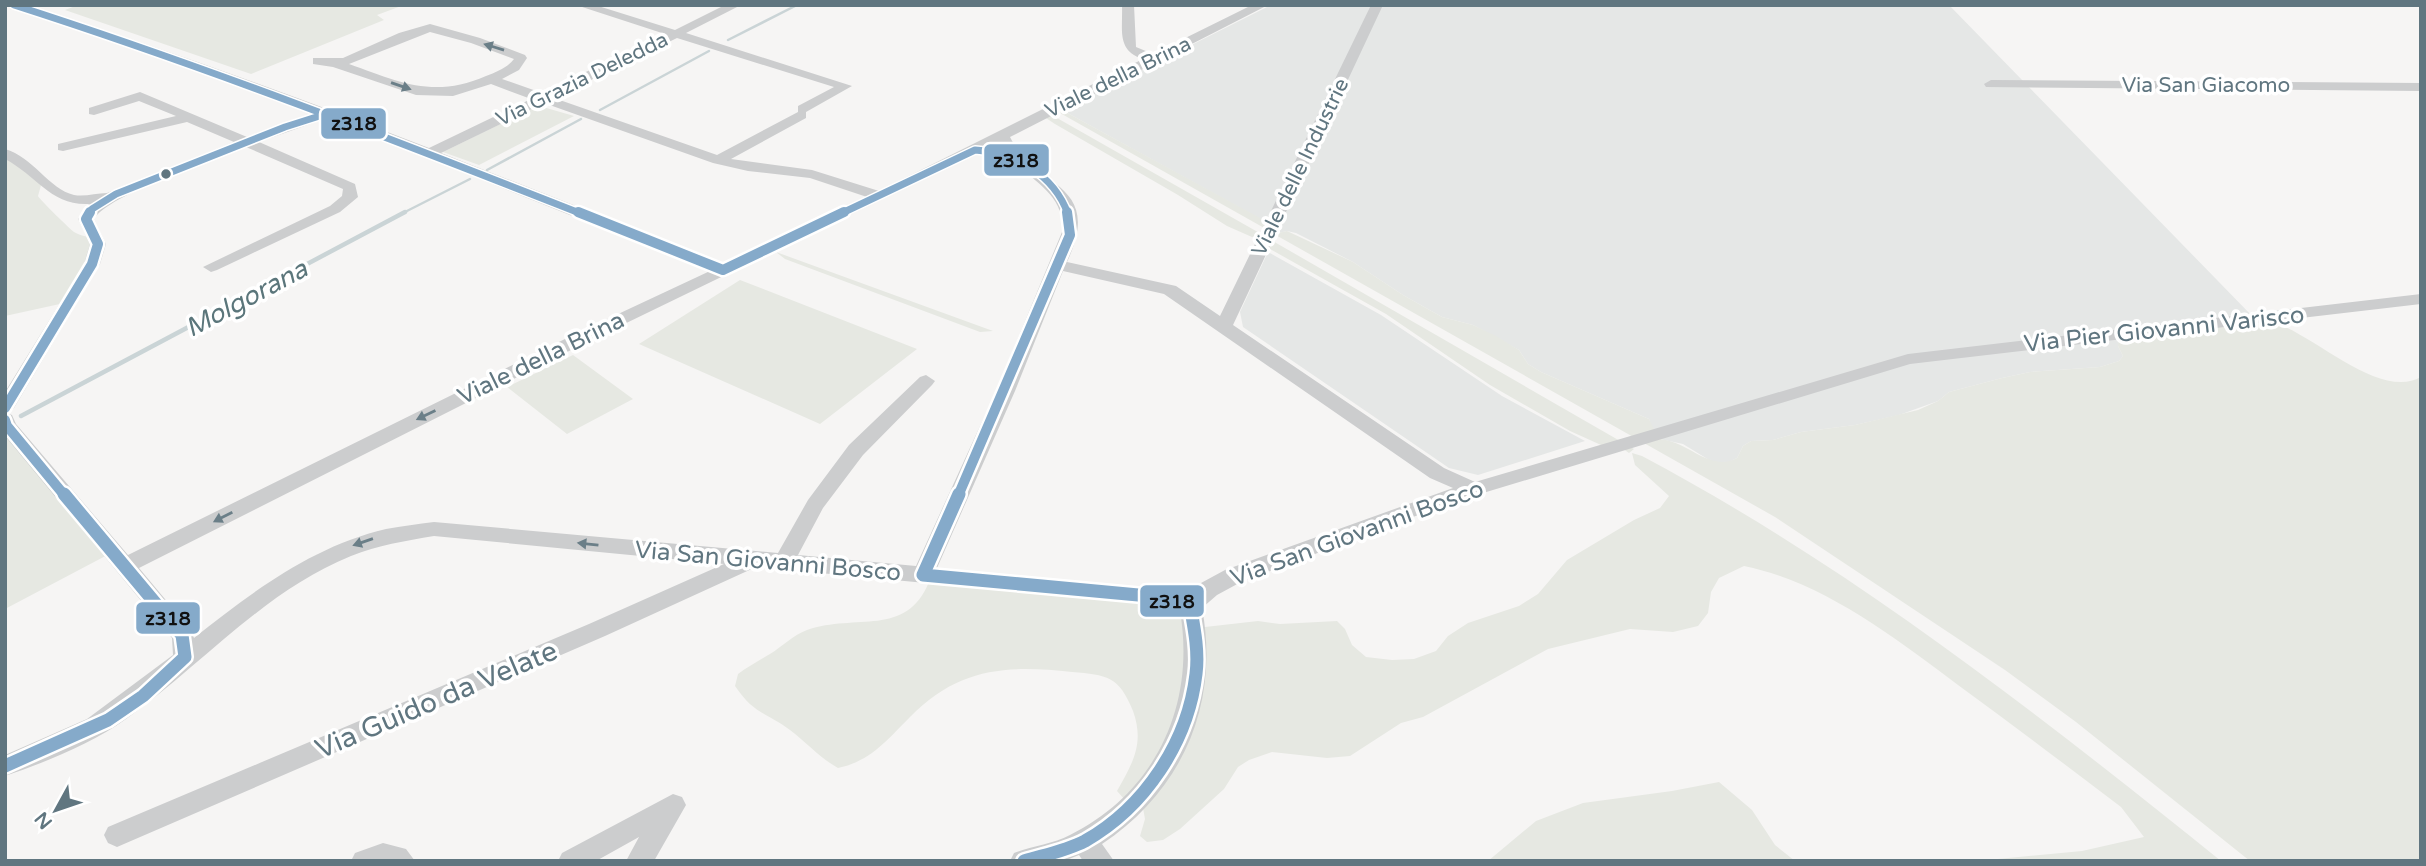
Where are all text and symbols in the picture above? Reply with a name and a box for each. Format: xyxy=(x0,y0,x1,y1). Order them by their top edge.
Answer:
street label: Via Grazia Deledda xyxy=(492,27,672,132)
street label: Viale della Brina xyxy=(1041,31,1195,124)
one-way arrow xyxy=(483,42,504,52)
street label: Via San Giacomo xyxy=(2122,73,2290,98)
street label: Viale delle Industrie xyxy=(1247,74,1354,260)
one-way arrow xyxy=(391,81,412,92)
line badge: z318 xyxy=(320,107,387,140)
text: z318 xyxy=(331,113,377,135)
line badge: z318 xyxy=(983,143,1050,177)
text: z318 xyxy=(993,150,1039,172)
unlabelled marker xyxy=(159,167,173,181)
water label: Molgorana xyxy=(180,253,314,344)
street label: Via Pier Giovanni Varisco xyxy=(2022,300,2306,359)
street label: Viale della Brina xyxy=(453,306,629,411)
one-way arrow xyxy=(416,409,436,420)
street label: Via San Giovanni Bosco xyxy=(1227,474,1488,593)
one-way arrow xyxy=(213,511,233,522)
street label: Via San Giovanni Bosco xyxy=(634,535,902,588)
one-way arrow xyxy=(352,537,373,548)
one-way arrow xyxy=(577,538,599,549)
line badge: z318 xyxy=(1139,584,1205,618)
text: z318 xyxy=(1149,591,1195,613)
line badge: z318 xyxy=(135,601,201,635)
text: z318 xyxy=(145,608,191,630)
street label: Via Guido da Velate xyxy=(310,634,562,766)
north arrow xyxy=(21,775,91,845)
text: N xyxy=(30,807,57,833)

